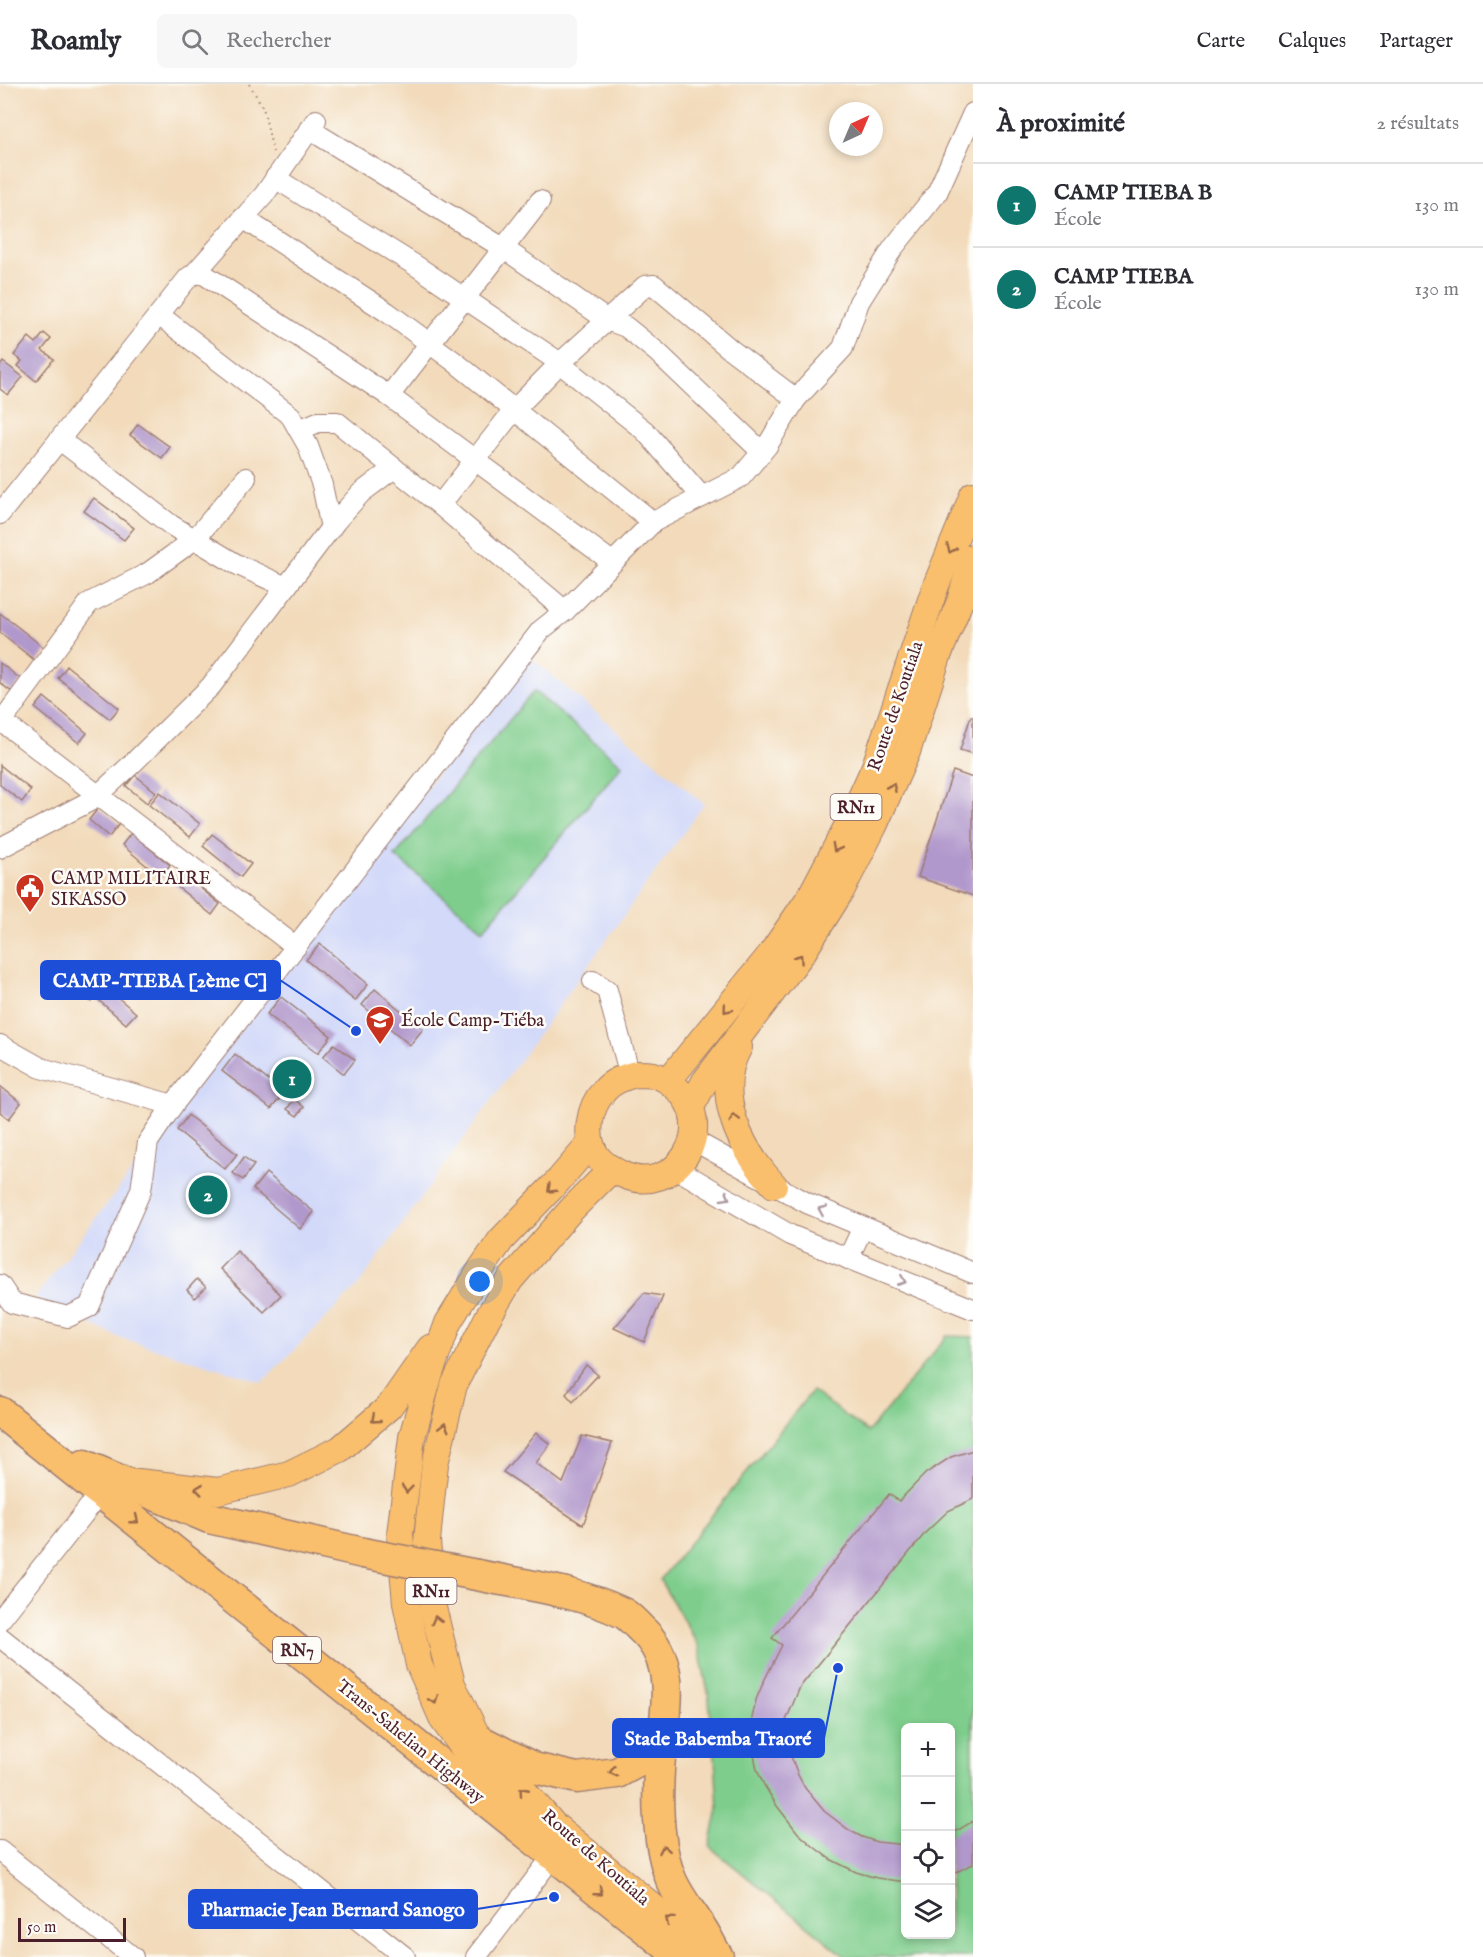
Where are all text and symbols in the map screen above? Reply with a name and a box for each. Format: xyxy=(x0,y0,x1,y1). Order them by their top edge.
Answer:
search box xyxy=(157,14,577,68)
text: Roamly xyxy=(30,24,121,59)
icon: search xyxy=(178,25,211,58)
text: Rechercher xyxy=(226,27,331,55)
text: Carte xyxy=(1196,28,1245,55)
text: Calques xyxy=(1278,28,1346,55)
text: Partager xyxy=(1379,28,1453,55)
north arrow xyxy=(829,102,883,156)
text: À proximité xyxy=(997,107,1125,140)
text: 2 résultats xyxy=(1376,111,1459,136)
text: CAMP TIEBA B xyxy=(1054,179,1212,207)
text: 1 xyxy=(1013,193,1020,218)
text: 130 m xyxy=(1414,193,1459,218)
text: École xyxy=(1054,207,1102,232)
text: CAMP TIEBA xyxy=(1054,263,1193,291)
text: 2 xyxy=(1012,277,1021,302)
text: 130 m xyxy=(1414,277,1459,302)
text: École xyxy=(1054,291,1102,316)
one-way arrow xyxy=(946,543,958,554)
street label: Route de Koutiala xyxy=(863,638,930,775)
one-way arrow xyxy=(884,782,896,793)
road number: RN11 xyxy=(830,794,882,820)
one-way arrow xyxy=(831,842,843,853)
place label: CAMP MILITAIRE SIKASSO xyxy=(51,868,211,912)
public building icon: CAMP MILITAIRE SIKASSO xyxy=(14,872,46,914)
one-way arrow xyxy=(791,953,802,964)
callout: CAMP-TIEBA [2ème C] xyxy=(41,961,280,999)
text: CAMP-TIEBA [2ème C] xyxy=(53,969,267,994)
one-way arrow xyxy=(723,1002,734,1013)
school or university icon: École Camp-Tiéba xyxy=(364,1004,396,1046)
place label: École Camp-Tiéba xyxy=(401,1008,544,1033)
pin: 1 xyxy=(272,1056,312,1102)
one-way arrow xyxy=(728,1113,741,1123)
pin: 2 xyxy=(188,1172,228,1218)
one-way arrow xyxy=(547,1182,557,1193)
one-way arrow xyxy=(720,1190,730,1202)
one-way arrow xyxy=(817,1205,828,1217)
your location xyxy=(465,1267,494,1296)
one-way arrow xyxy=(895,1274,906,1286)
one-way arrow xyxy=(371,1412,382,1423)
one-way arrow xyxy=(436,1423,449,1433)
one-way arrow xyxy=(194,1483,203,1496)
one-way arrow xyxy=(401,1485,413,1494)
one-way arrow xyxy=(128,1513,139,1524)
road number: RN11 xyxy=(406,1578,456,1604)
one-way arrow xyxy=(430,1615,443,1625)
road number: RN7 xyxy=(273,1637,321,1663)
street label: Trans-Sahelian Highway xyxy=(331,1675,489,1809)
one-way arrow xyxy=(427,1694,439,1705)
callout: Stade Babemba Traoré xyxy=(613,1719,824,1757)
map controls xyxy=(901,1723,955,1939)
button: + xyxy=(901,1723,955,1777)
text: Stade Babemba Traoré xyxy=(624,1727,812,1752)
one-way arrow xyxy=(608,1765,618,1778)
button: − xyxy=(901,1777,955,1831)
one-way arrow xyxy=(519,1787,530,1797)
street label: Route de Koutiala xyxy=(536,1805,654,1912)
button: locate xyxy=(901,1831,955,1885)
one-way arrow xyxy=(658,1845,671,1855)
one-way arrow xyxy=(592,1884,603,1895)
button: layers xyxy=(901,1885,955,1939)
callout: Pharmacie Jean Bernard Sanogo xyxy=(189,1890,477,1928)
text: Pharmacie Jean Bernard Sanogo xyxy=(201,1898,465,1923)
scale bar xyxy=(18,1915,126,1942)
one-way arrow xyxy=(665,1916,676,1927)
text: 50 m xyxy=(27,1918,56,1938)

